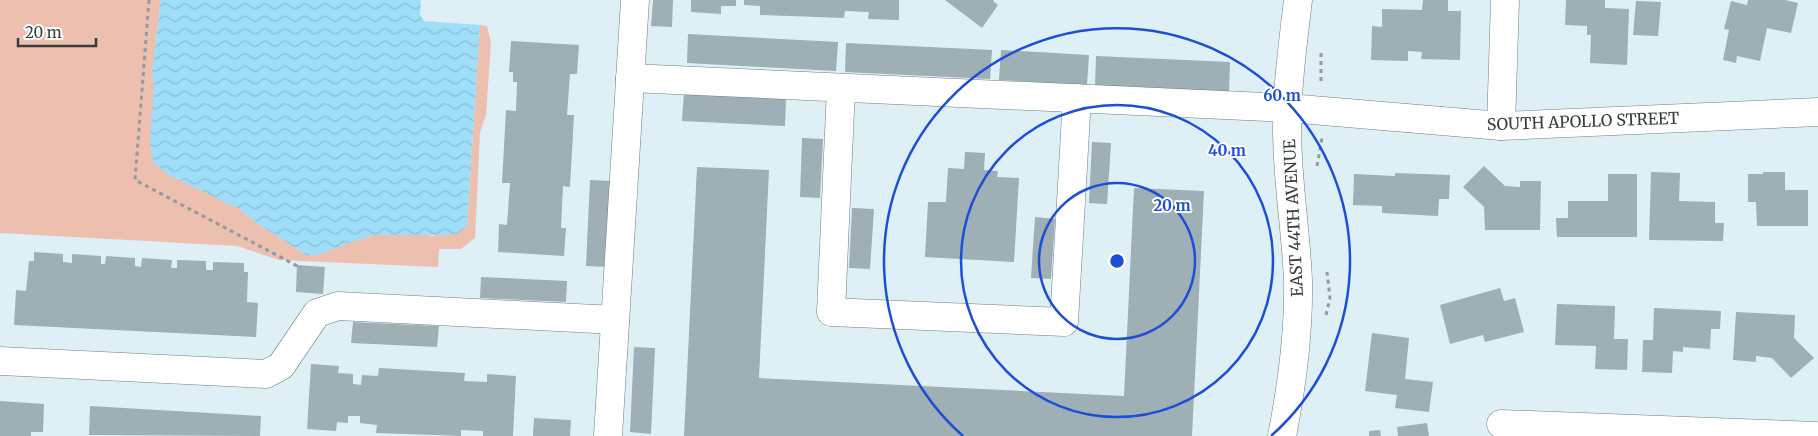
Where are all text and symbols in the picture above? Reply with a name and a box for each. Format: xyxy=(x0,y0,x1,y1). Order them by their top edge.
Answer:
scale bar xyxy=(18,15,95,47)
text: 20 m xyxy=(25,23,62,42)
text: 60 m xyxy=(1263,86,1301,105)
street label: SOUTH APOLLO STREET xyxy=(1487,108,1679,134)
street label: EAST 44TH AVENUE xyxy=(1279,138,1307,297)
text: 40 m xyxy=(1208,141,1246,160)
text: 20 m xyxy=(1153,196,1191,215)
centre of rings xyxy=(1108,252,1126,270)

